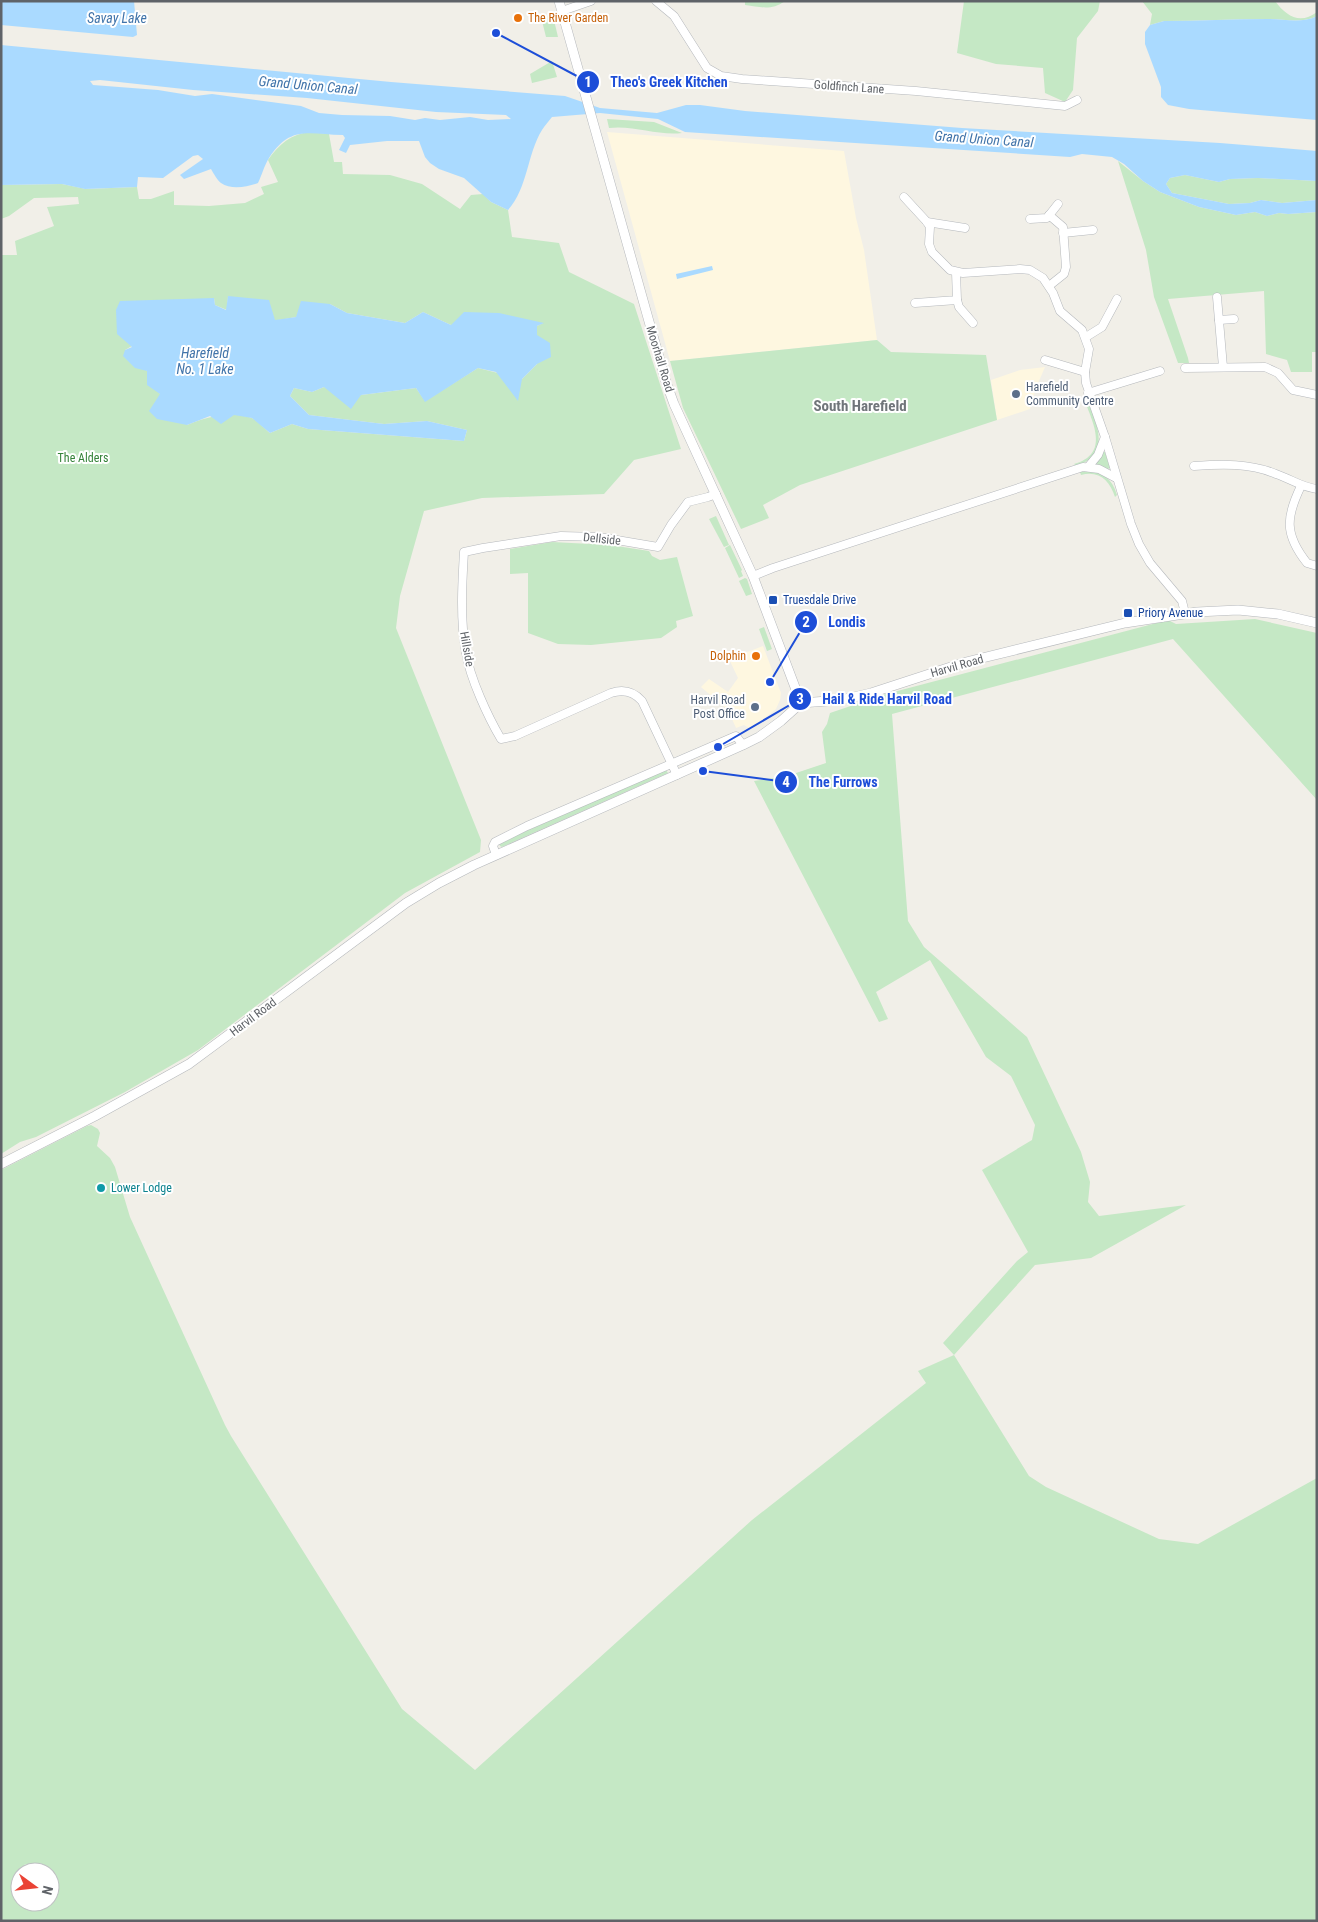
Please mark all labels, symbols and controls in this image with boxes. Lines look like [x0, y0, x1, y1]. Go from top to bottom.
water label: Savay Lake [87, 10, 147, 26]
place label: The River Garden [528, 11, 609, 25]
marker: The River Garden [512, 12, 524, 24]
callout: Theo's Greek Kitchen [575, 68, 737, 97]
water label: Grand Union Canal [258, 73, 359, 97]
text: 1 [584, 73, 592, 91]
text: Theo's Greek Kitchen [610, 74, 728, 90]
street label: Goldfinch Lane [813, 78, 885, 96]
water label: Grand Union Canal [934, 128, 1035, 151]
street label: Moorhall Road [643, 324, 677, 394]
water label: Harefield No. 1 Lake [176, 345, 234, 377]
place label: Harefield Community Centre [1026, 380, 1114, 408]
marker: Harefield Community Centre [1010, 388, 1022, 400]
district label: South Harefield [813, 397, 907, 415]
park label: The Alders [58, 451, 108, 465]
street label: Dellside [582, 530, 622, 548]
place label: Truesdale Drive [783, 593, 857, 607]
marker: Truesdale Drive [767, 594, 779, 606]
place label: Priory Avenue [1138, 606, 1204, 620]
marker: Priory Avenue [1122, 607, 1134, 619]
callout: Londis [794, 608, 876, 637]
text: 2 [802, 613, 810, 631]
text: Londis [828, 614, 866, 630]
street label: Hillside [457, 630, 477, 668]
place label: Dolphin [710, 649, 746, 663]
marker: Dolphin [750, 650, 762, 662]
street label: Harvil Road [929, 652, 985, 680]
callout: Hail & Ride Harvil Road [787, 685, 962, 714]
text: 3 [796, 690, 804, 708]
text: Hail & Ride Harvil Road [822, 691, 952, 707]
place label: Harvil Road Post Office [691, 693, 745, 721]
marker: Harvil Road Post Office [749, 701, 761, 713]
callout: The Furrows [773, 768, 887, 797]
text: 4 [782, 773, 790, 791]
text: The Furrows [808, 774, 878, 790]
street label: Harvil Road [227, 995, 279, 1039]
place label: Lower Lodge [111, 1181, 172, 1195]
marker: Lower Lodge [95, 1182, 107, 1194]
north arrow [10, 1862, 60, 1912]
text: N [39, 1884, 56, 1897]

